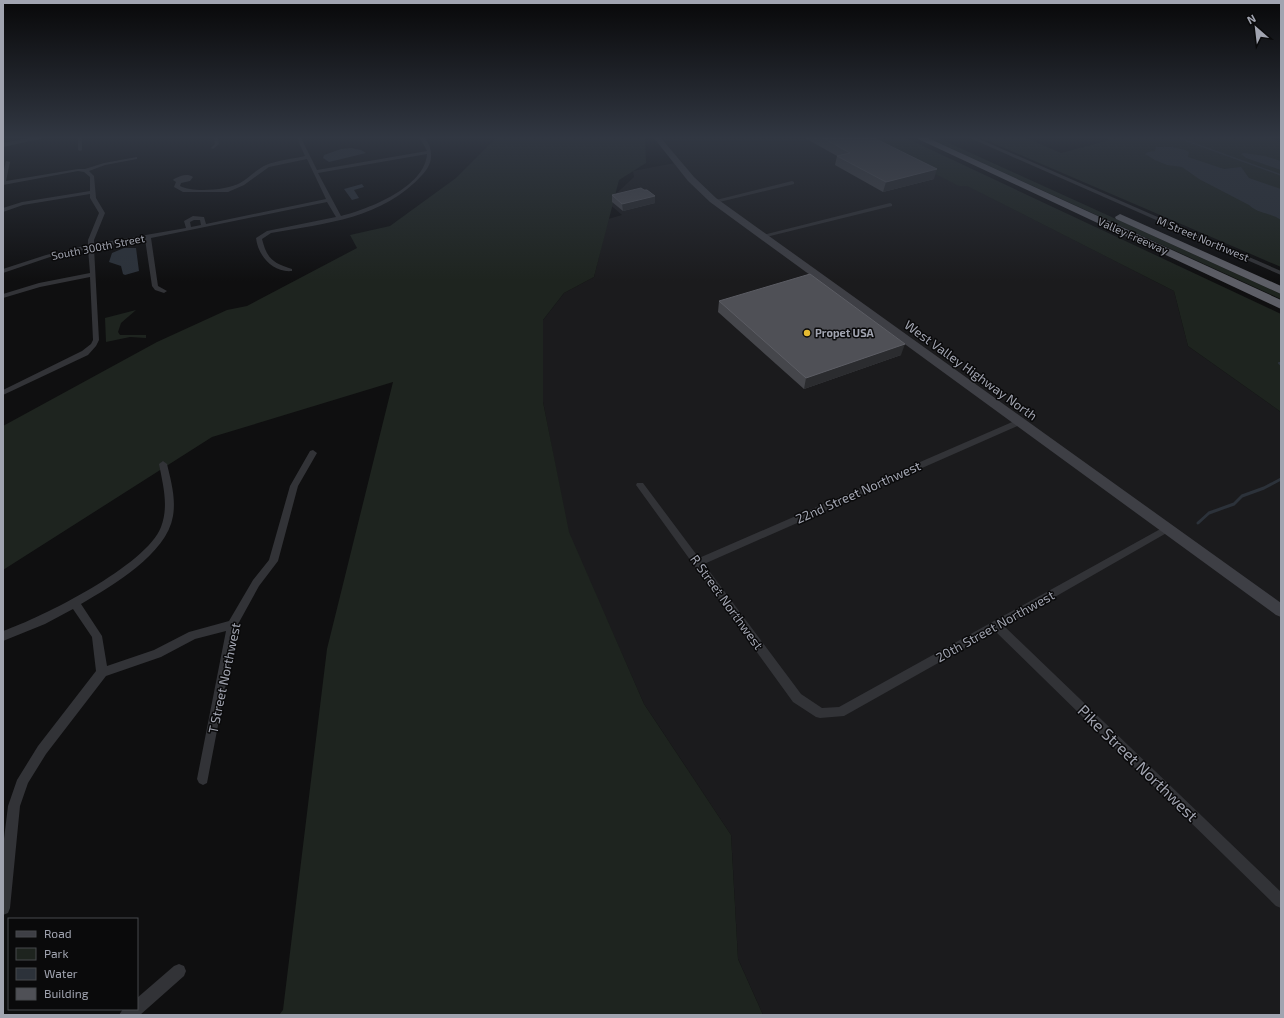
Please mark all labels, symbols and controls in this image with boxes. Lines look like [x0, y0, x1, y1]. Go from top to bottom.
north arrow [1236, 8, 1276, 48]
text: N [1245, 11, 1258, 26]
street label: M Street Northwest [1155, 213, 1251, 264]
street label: Valley Freeway [1096, 214, 1171, 257]
street label: South 300th Street [50, 231, 146, 262]
street label: West Valley Highway North [901, 316, 1041, 424]
place label: Propet USA [815, 326, 875, 339]
marker: Propet USA [802, 328, 812, 338]
street label: 22nd Street Northwest [793, 457, 923, 527]
street label: R Street Northwest [687, 551, 767, 653]
street label: 20th Street Northwest [933, 587, 1057, 665]
street label: T Street Northwest [204, 621, 244, 735]
street label: Pike Street Northwest [1074, 700, 1202, 825]
legend [8, 918, 138, 1010]
text: Road [44, 926, 72, 940]
text: Park [44, 946, 69, 960]
text: Water [44, 966, 78, 980]
text: Building [44, 986, 89, 1000]

